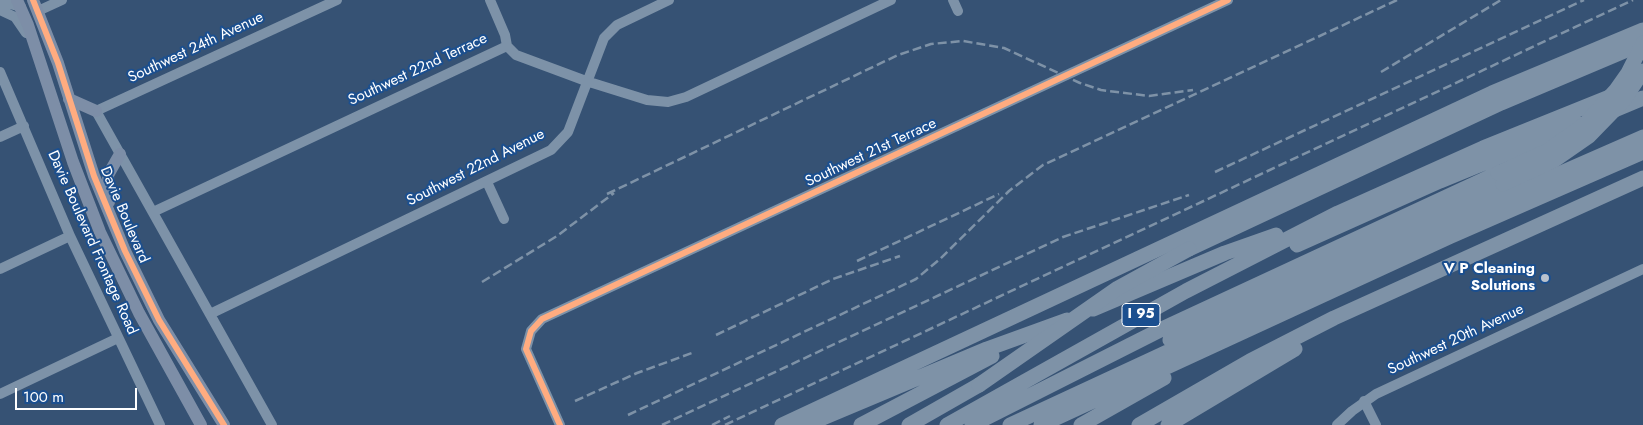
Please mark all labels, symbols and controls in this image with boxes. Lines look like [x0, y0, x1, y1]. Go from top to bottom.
street label: Southwest 24th Avenue [125, 9, 267, 87]
street label: Southwest 22nd Terrace [346, 30, 490, 110]
street label: Southwest 21st Terrace [803, 115, 939, 191]
street label: Southwest 22nd Avenue [404, 125, 548, 211]
street label: Davie Boulevard Frontage Road [43, 148, 141, 338]
street label: Davie Boulevard [96, 164, 152, 266]
place label: V P Cleaning Solutions [1444, 260, 1535, 295]
marker: V P Cleaning Solutions [1539, 272, 1551, 284]
street label: Southwest 20th Avenue [1385, 301, 1527, 379]
road number: I 95 [1122, 304, 1160, 326]
scale bar [18, 378, 140, 410]
text: 100 m [23, 386, 64, 408]

